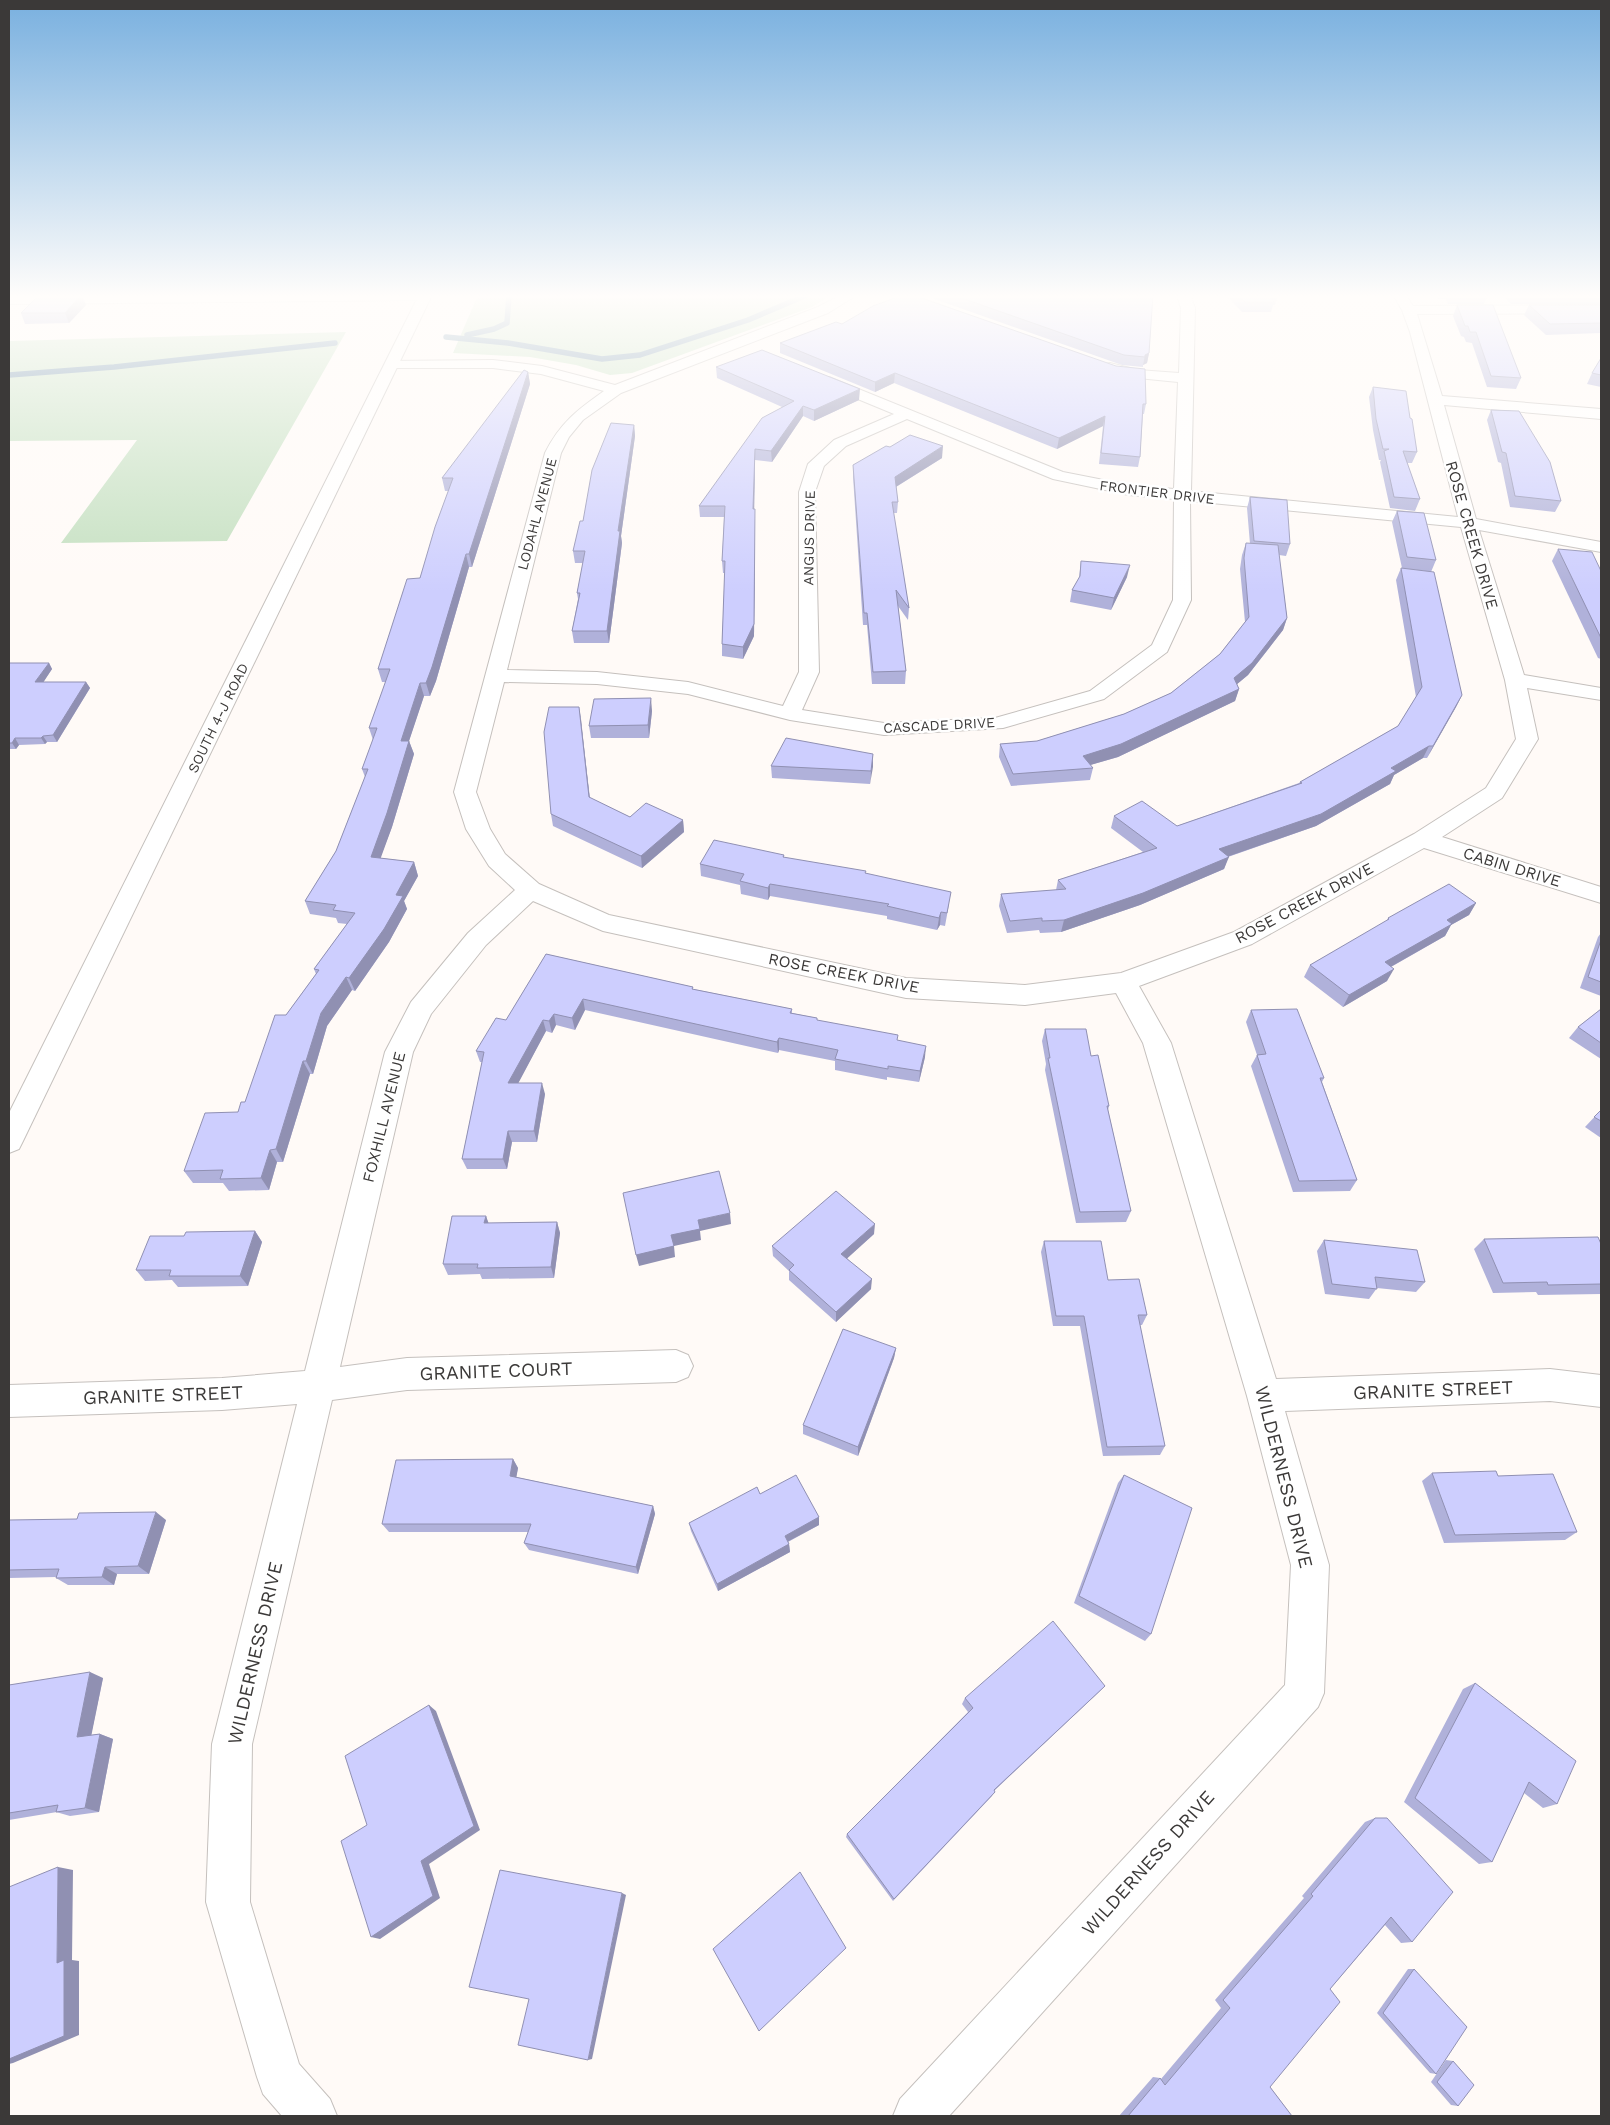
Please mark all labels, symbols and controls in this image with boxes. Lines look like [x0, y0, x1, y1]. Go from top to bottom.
street label: LODAHL AVENUE [514, 456, 560, 572]
street label: ROSE CREEK DRIVE [1442, 459, 1502, 611]
street label: FRONTIER DRIVE [1099, 477, 1215, 507]
street label: ANGUS DRIVE [800, 490, 818, 586]
street label: SOUTH 4-J ROAD [185, 661, 251, 775]
street label: CASCADE DRIVE [883, 714, 995, 736]
street label: CABIN DRIVE [1461, 843, 1563, 891]
street label: ROSE CREEK DRIVE [1232, 859, 1376, 947]
street label: ROSE CREEK DRIVE [767, 949, 921, 997]
street label: FOXHILL AVENUE [359, 1050, 409, 1184]
street label: GRANITE COURT [419, 1357, 573, 1385]
street label: GRANITE STREET [1353, 1376, 1513, 1404]
street label: GRANITE STREET [83, 1381, 243, 1409]
street label: WILDERNESS DRIVE [1250, 1383, 1318, 1571]
street label: WILDERNESS DRIVE [223, 1559, 287, 1747]
street label: WILDERNESS DRIVE [1077, 1786, 1219, 1940]

